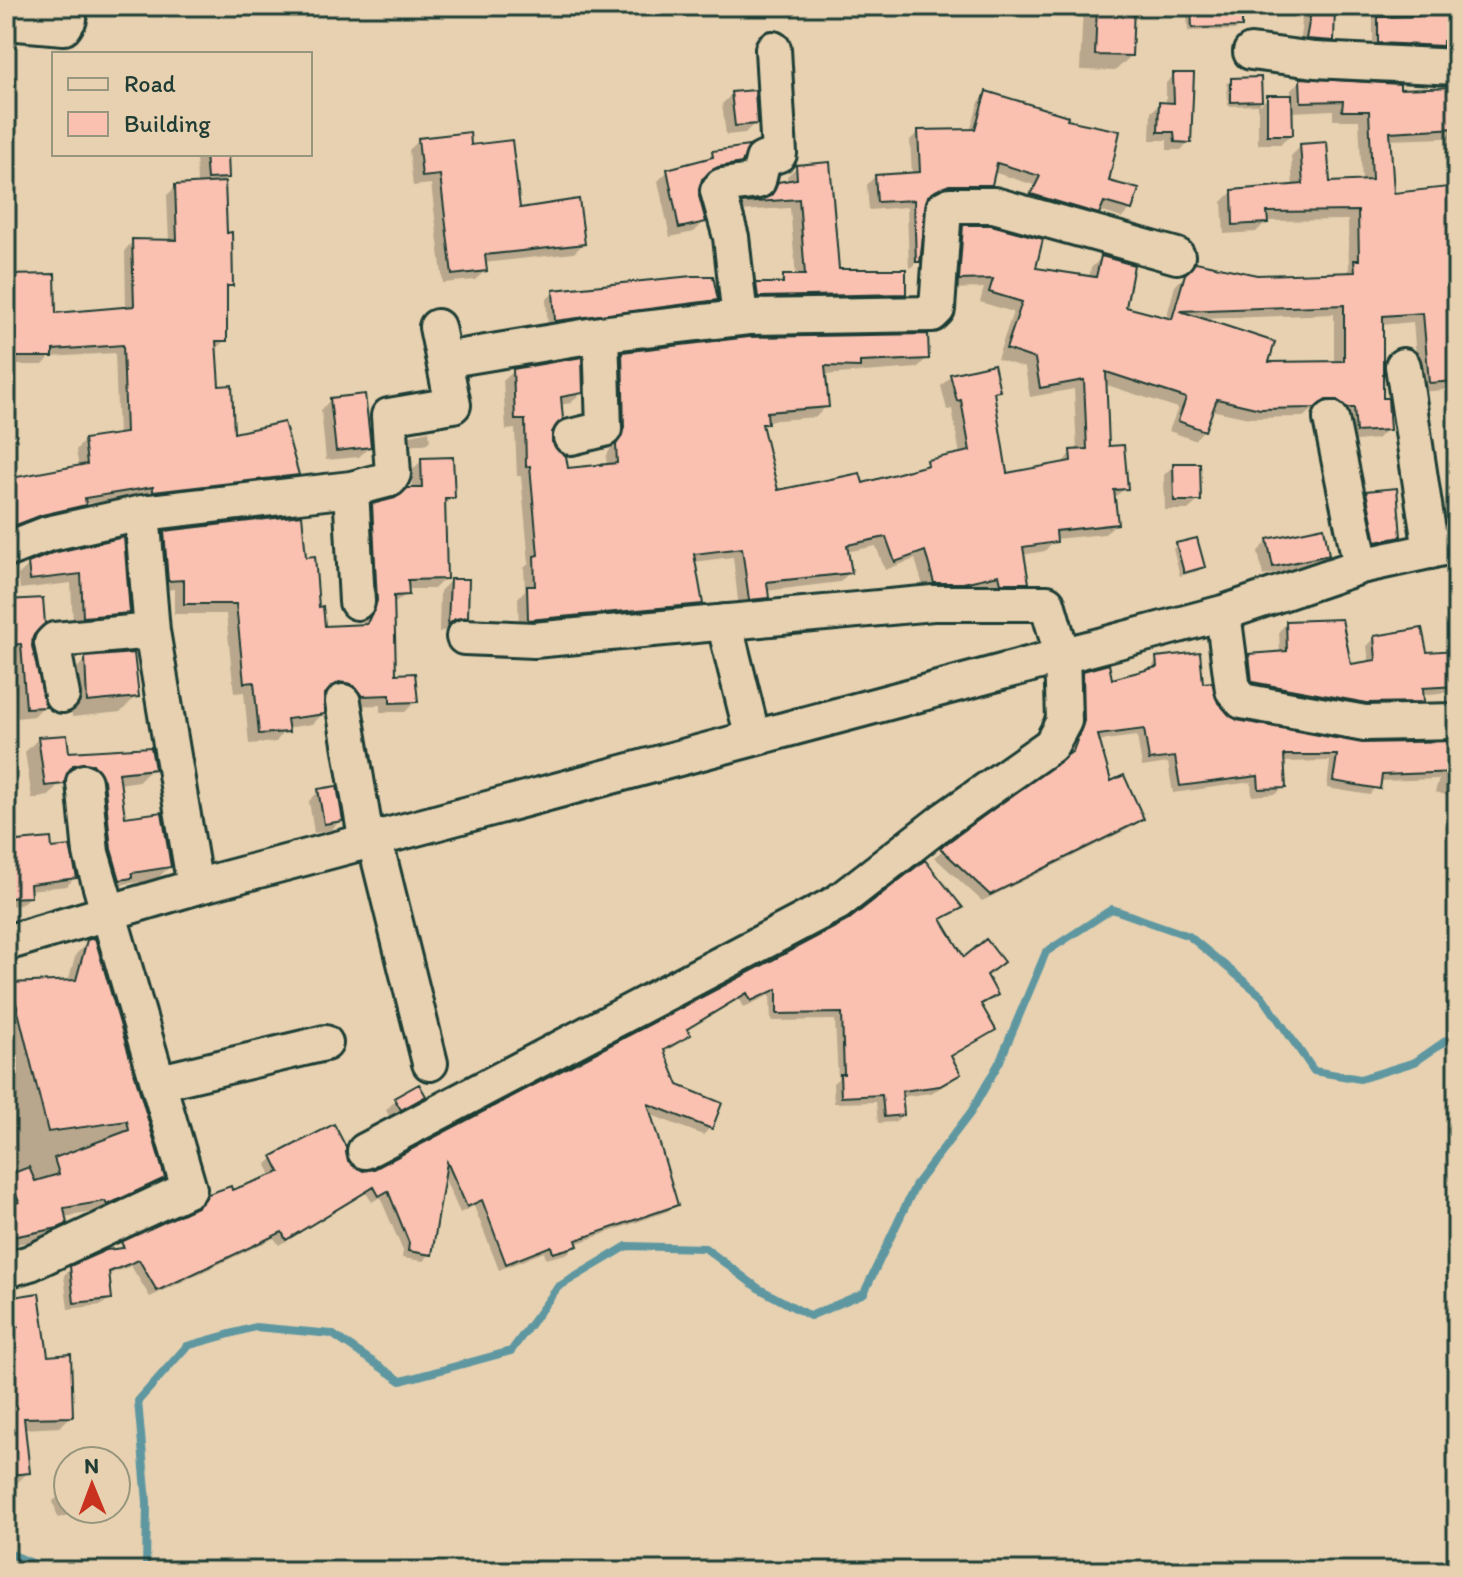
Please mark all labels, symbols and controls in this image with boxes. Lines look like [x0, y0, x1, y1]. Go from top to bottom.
legend [52, 52, 312, 156]
text: Road [124, 69, 176, 98]
text: Building [124, 109, 211, 138]
north arrow [52, 1445, 132, 1525]
text: N [84, 1452, 99, 1479]

